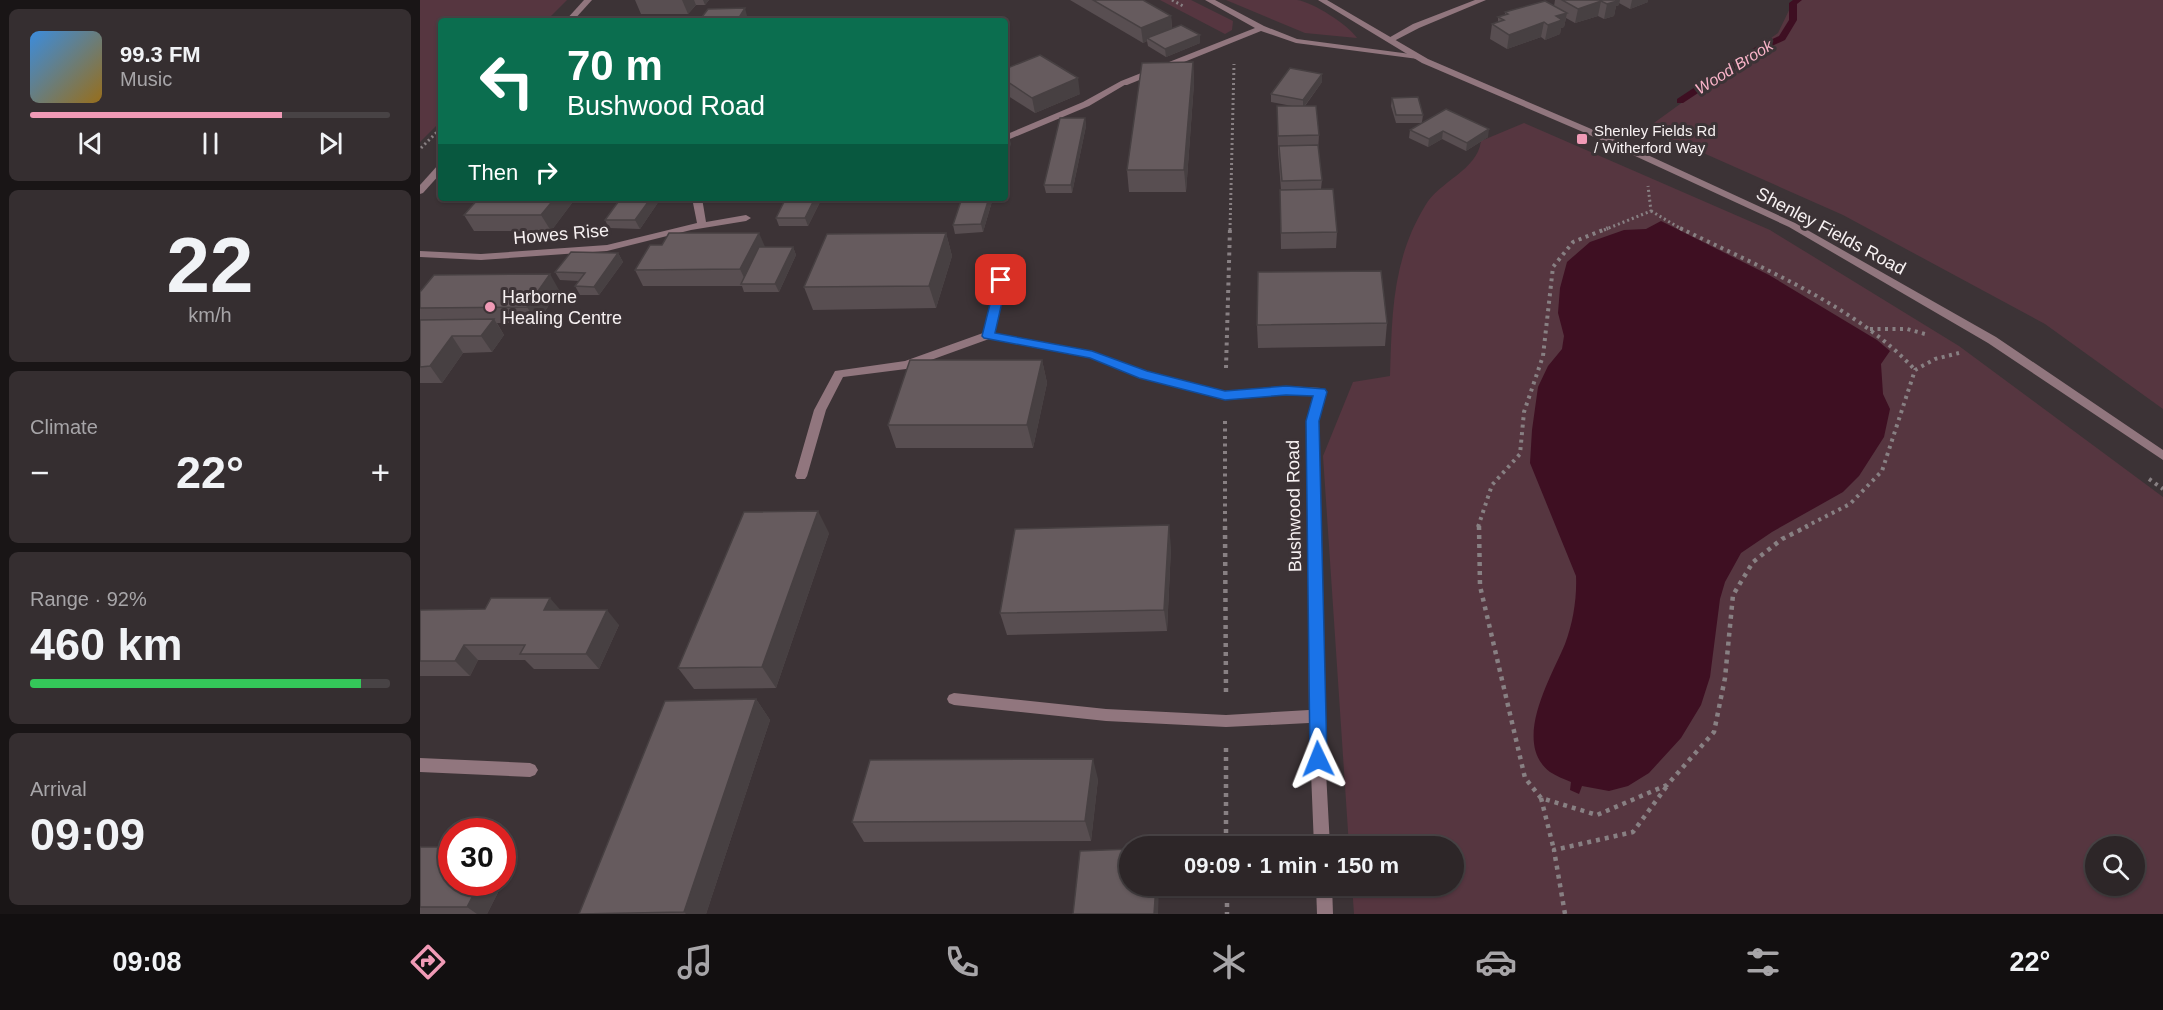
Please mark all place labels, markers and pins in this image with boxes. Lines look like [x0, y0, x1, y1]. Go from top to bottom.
place label: Shenley Fields Rd / Witherford Way [1594, 122, 1716, 156]
marker: Shenley Fields Rd / Witherford Way [1575, 132, 1589, 146]
pin [975, 254, 1026, 305]
place label: Harborne Healing Centre [502, 287, 622, 328]
marker: Harborne Healing Centre [483, 300, 497, 314]

